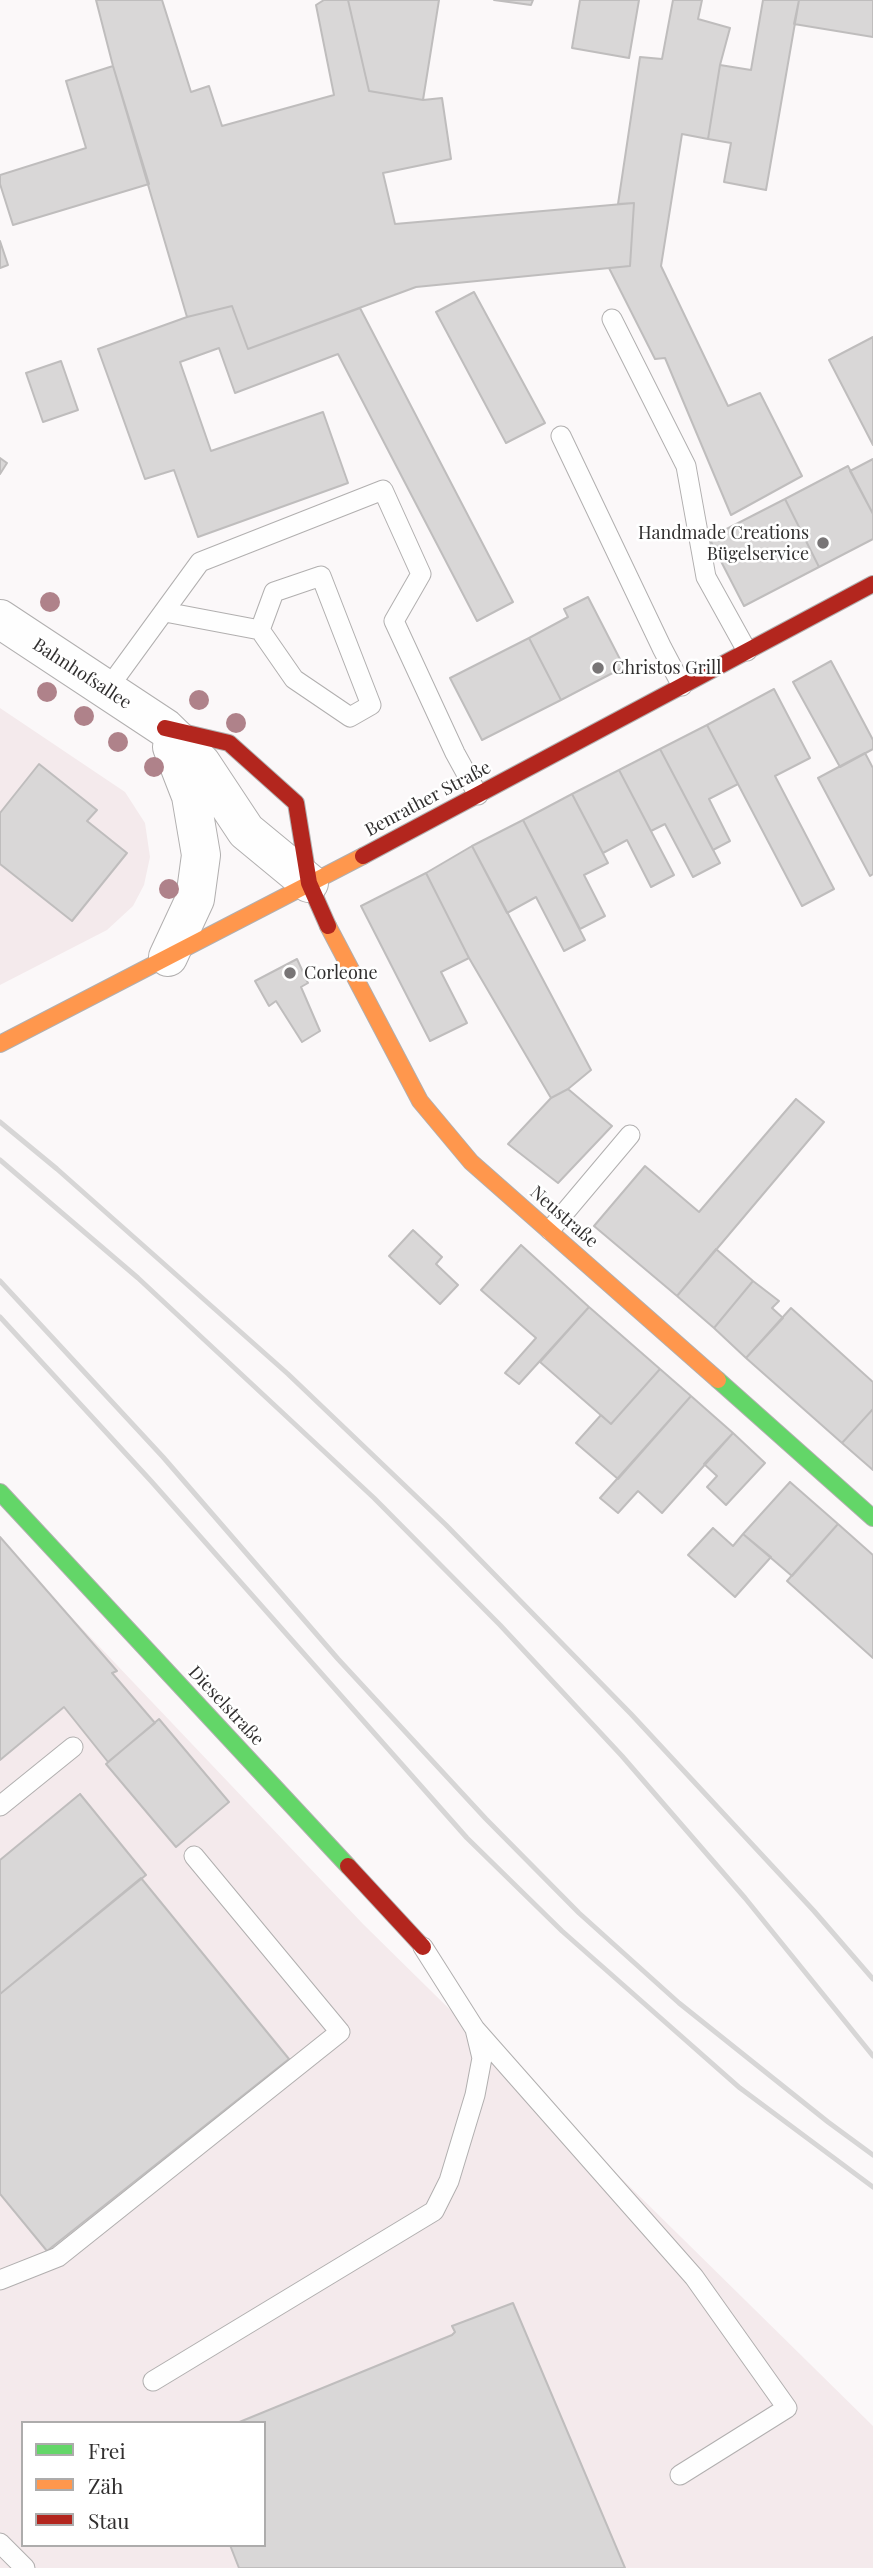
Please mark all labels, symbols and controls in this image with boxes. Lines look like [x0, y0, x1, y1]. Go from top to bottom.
place label: Handmade Creations Bügelservice [638, 522, 809, 564]
marker: Handmade Creations Bügelservice [815, 535, 831, 551]
street label: Bahnhofsallee [29, 634, 135, 714]
place label: Christos Grill [612, 657, 721, 679]
marker: Christos Grill [590, 660, 606, 676]
street label: Benrather Straße [361, 757, 495, 841]
place label: Corleone [304, 962, 378, 984]
marker: Corleone [282, 965, 298, 981]
street label: Neustraße [526, 1182, 602, 1252]
street label: Dieselstraße [184, 1662, 268, 1750]
legend [21, 2421, 266, 2547]
text: Frei [88, 2436, 126, 2464]
text: Zäh [88, 2471, 123, 2499]
text: Stau [88, 2506, 129, 2534]

